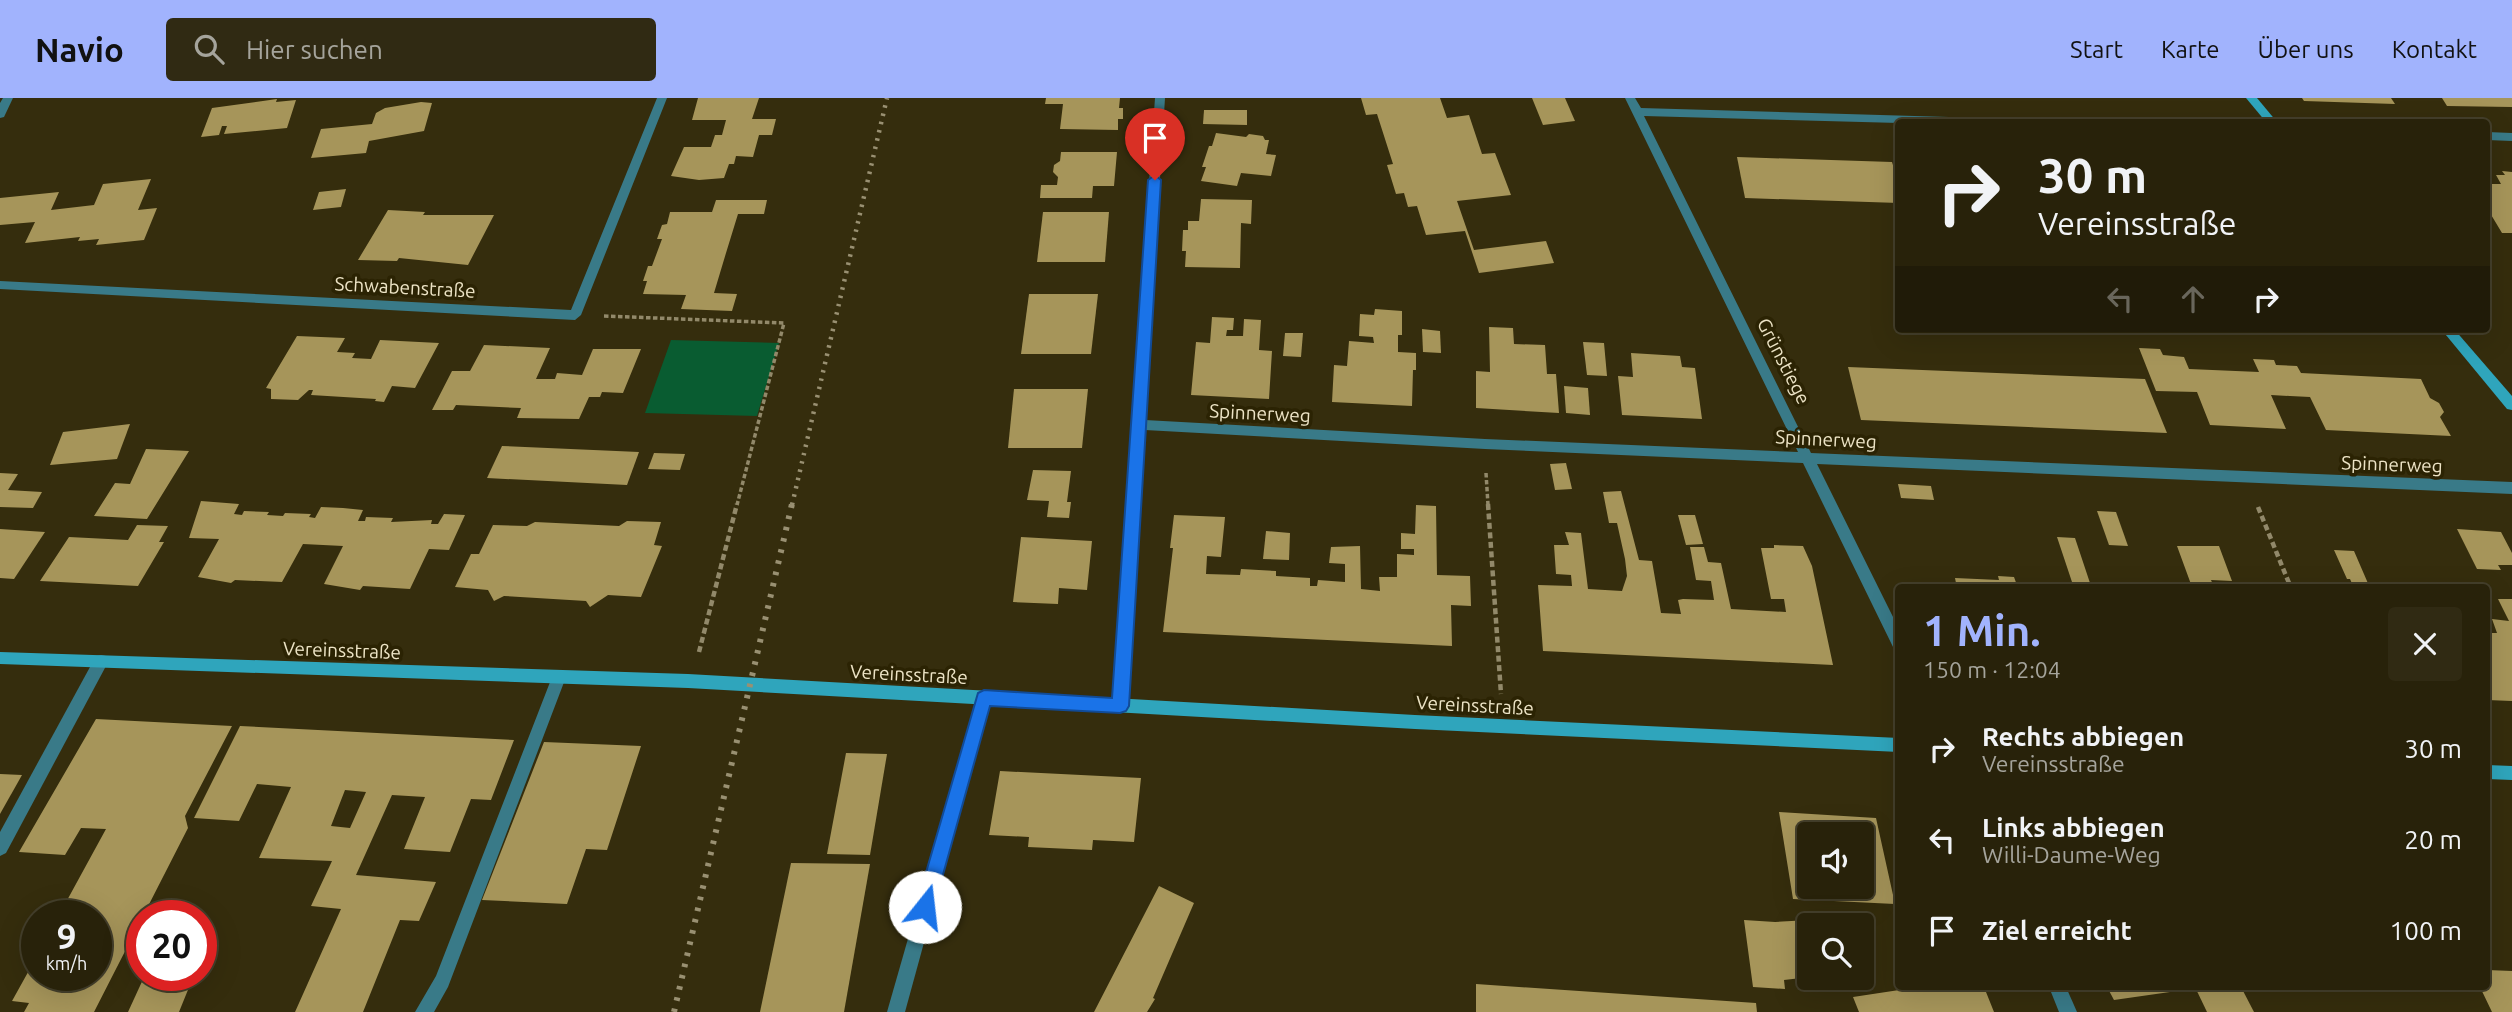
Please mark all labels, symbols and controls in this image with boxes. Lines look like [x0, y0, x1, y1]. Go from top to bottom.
search box [166, 18, 656, 81]
icon: search [190, 30, 228, 68]
text: Navio [35, 31, 124, 68]
text: Hier suchen [246, 35, 383, 64]
text: Start [2070, 36, 2123, 63]
text: Karte [2161, 36, 2220, 63]
text: Über uns [2258, 36, 2354, 63]
text: Kontakt [2392, 36, 2477, 63]
pin [1125, 108, 1185, 180]
icon: arrive [1136, 119, 1174, 157]
icon: right [1923, 147, 2014, 238]
text: 30 m [2038, 147, 2147, 202]
text: Vereinsstraße [2038, 205, 2237, 241]
street label: Schwabenstraße [334, 272, 476, 302]
icon: left [2101, 280, 2139, 318]
icon: ahead [2174, 280, 2212, 318]
icon: right [2247, 280, 2285, 318]
street label: Grünstiege [1753, 314, 1815, 408]
street label: Spinnerweg [1209, 399, 1311, 427]
street label: Spinnerweg [1775, 425, 1877, 453]
street label: Spinnerweg [2341, 451, 2443, 477]
text: 1 Min. [1923, 607, 2041, 654]
button: close [2388, 607, 2462, 681]
street label: Vereinsstraße [283, 637, 401, 663]
text: 150 m · 12:04 [1923, 657, 2061, 682]
street label: Vereinsstraße [850, 660, 968, 688]
street label: Vereinsstraße [1416, 691, 1534, 719]
text: Rechts abbiegen [1982, 722, 2184, 751]
icon: right [1923, 730, 1961, 768]
text: 30 m [2404, 734, 2462, 763]
text: Vereinsstraße [1982, 751, 2125, 776]
text: Links abbiegen [1982, 813, 2165, 842]
icon: left [1923, 821, 1961, 859]
map controls [1797, 822, 1874, 990]
button: sound [1797, 822, 1874, 899]
text: 20 m [2404, 825, 2462, 854]
text: Willi-Daume-Weg [1982, 842, 2161, 867]
position arrow [888, 870, 962, 944]
speed limit sign: 20 [126, 900, 217, 991]
icon: arrive [1923, 912, 1961, 950]
button: search [1797, 913, 1874, 990]
text: 9 [57, 916, 76, 956]
text: Ziel erreicht [1982, 916, 2132, 945]
text: 100 m [2390, 916, 2462, 945]
text: km/h [46, 953, 87, 973]

